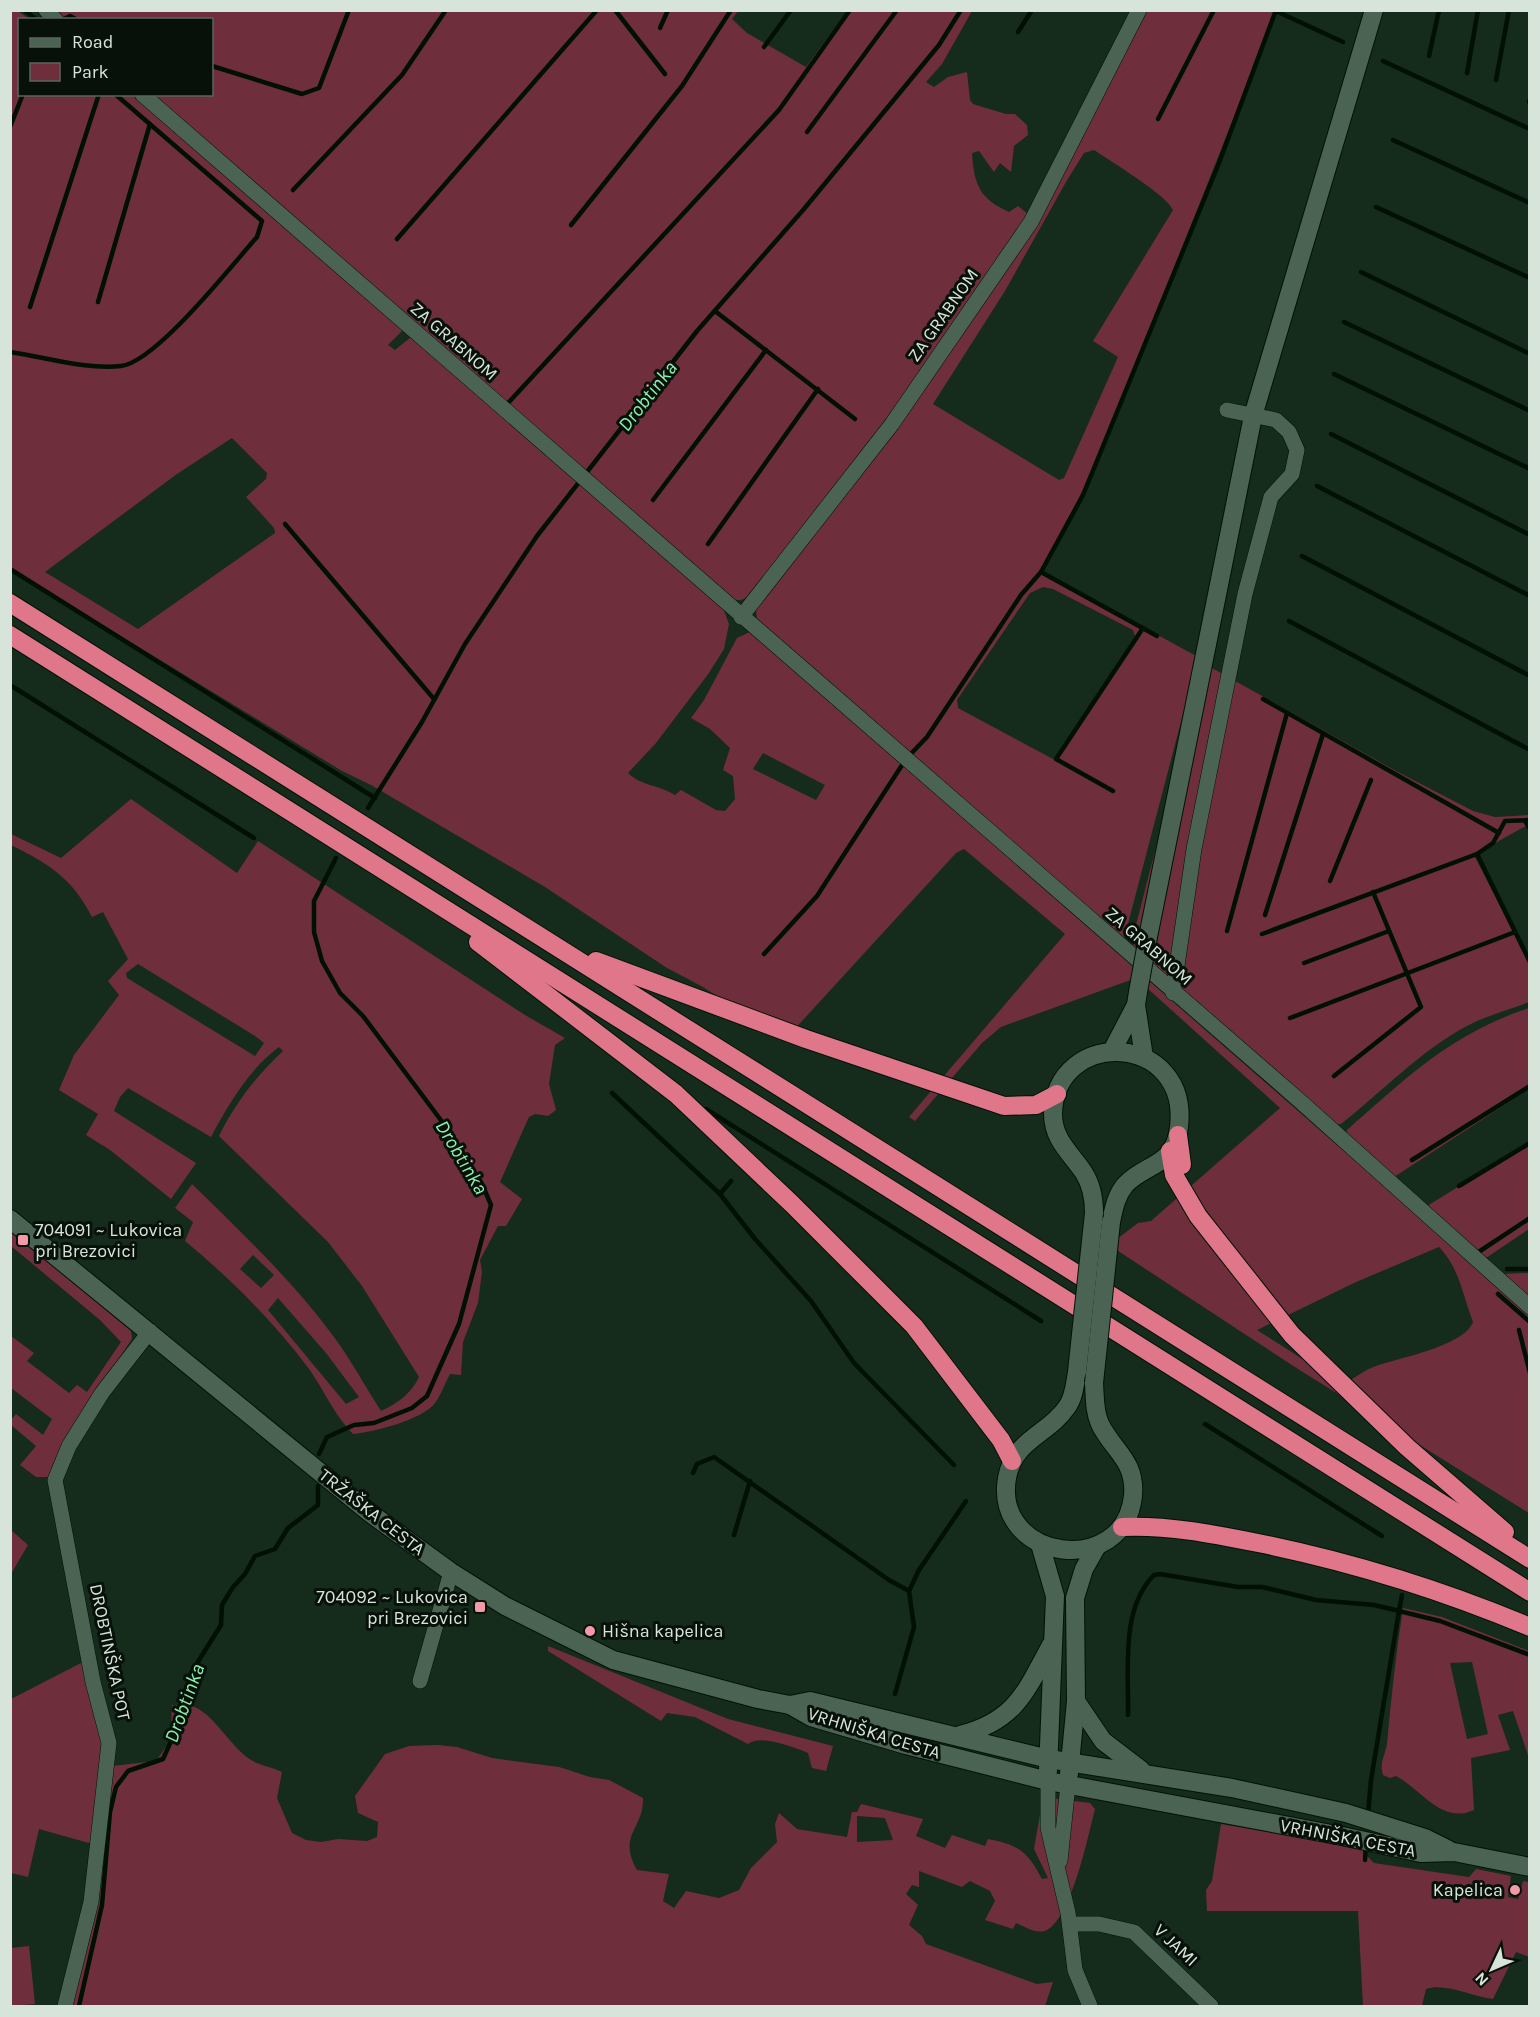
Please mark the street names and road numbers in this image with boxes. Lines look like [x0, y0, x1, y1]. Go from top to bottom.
street label: ZA GRABNOM [903, 264, 983, 366]
street label: ZA GRABNOM [406, 297, 502, 385]
street label: ZA GRABNOM [1101, 902, 1197, 990]
street label: TRŽAŠKA CESTA [315, 1464, 429, 1560]
street label: DROBTINŠKA POT [85, 1582, 135, 1722]
street label: VRHNIŠKA CESTA [805, 1702, 943, 1764]
street label: VRHNIŠKA CESTA [1278, 1814, 1418, 1862]
street label: V JAMI [1149, 1919, 1203, 1971]

